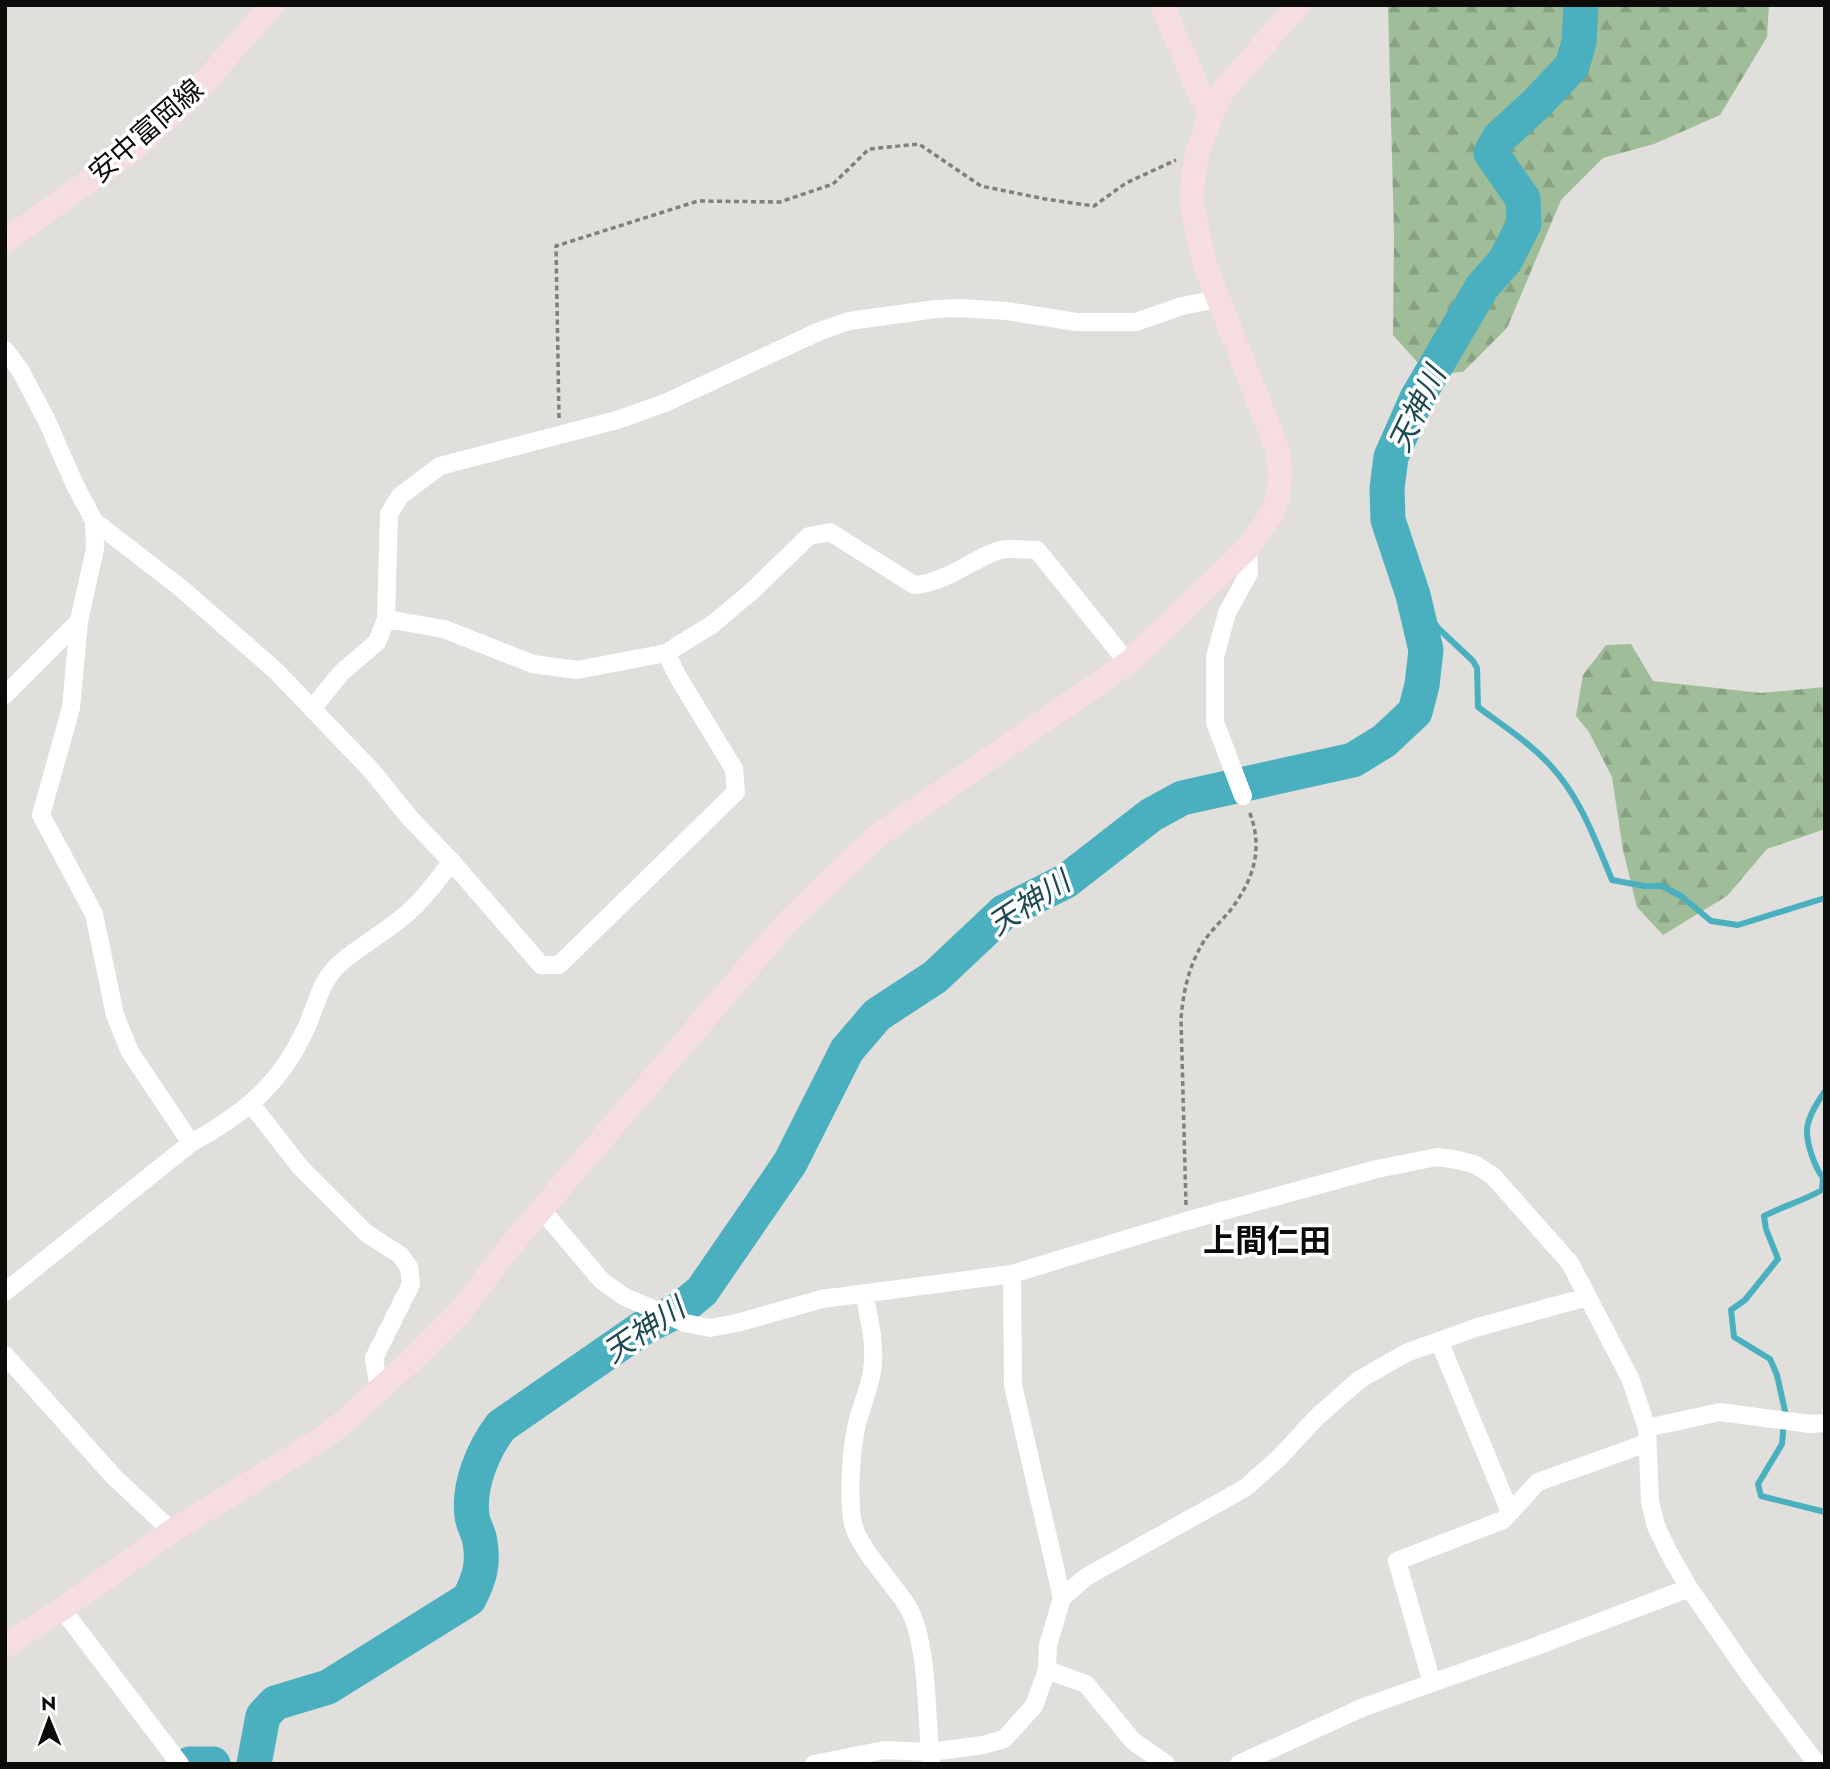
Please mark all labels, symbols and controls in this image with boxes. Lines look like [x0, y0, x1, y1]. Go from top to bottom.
street label: 安中富岡線 [80, 70, 212, 192]
water label: 天神川 [1378, 356, 1457, 459]
water label: 天神川 [980, 859, 1081, 946]
district label: 上間仁田 [1203, 1218, 1331, 1264]
water label: 天神川 [595, 1285, 696, 1373]
north arrow [14, 1685, 84, 1755]
text: N [41, 1690, 56, 1717]

